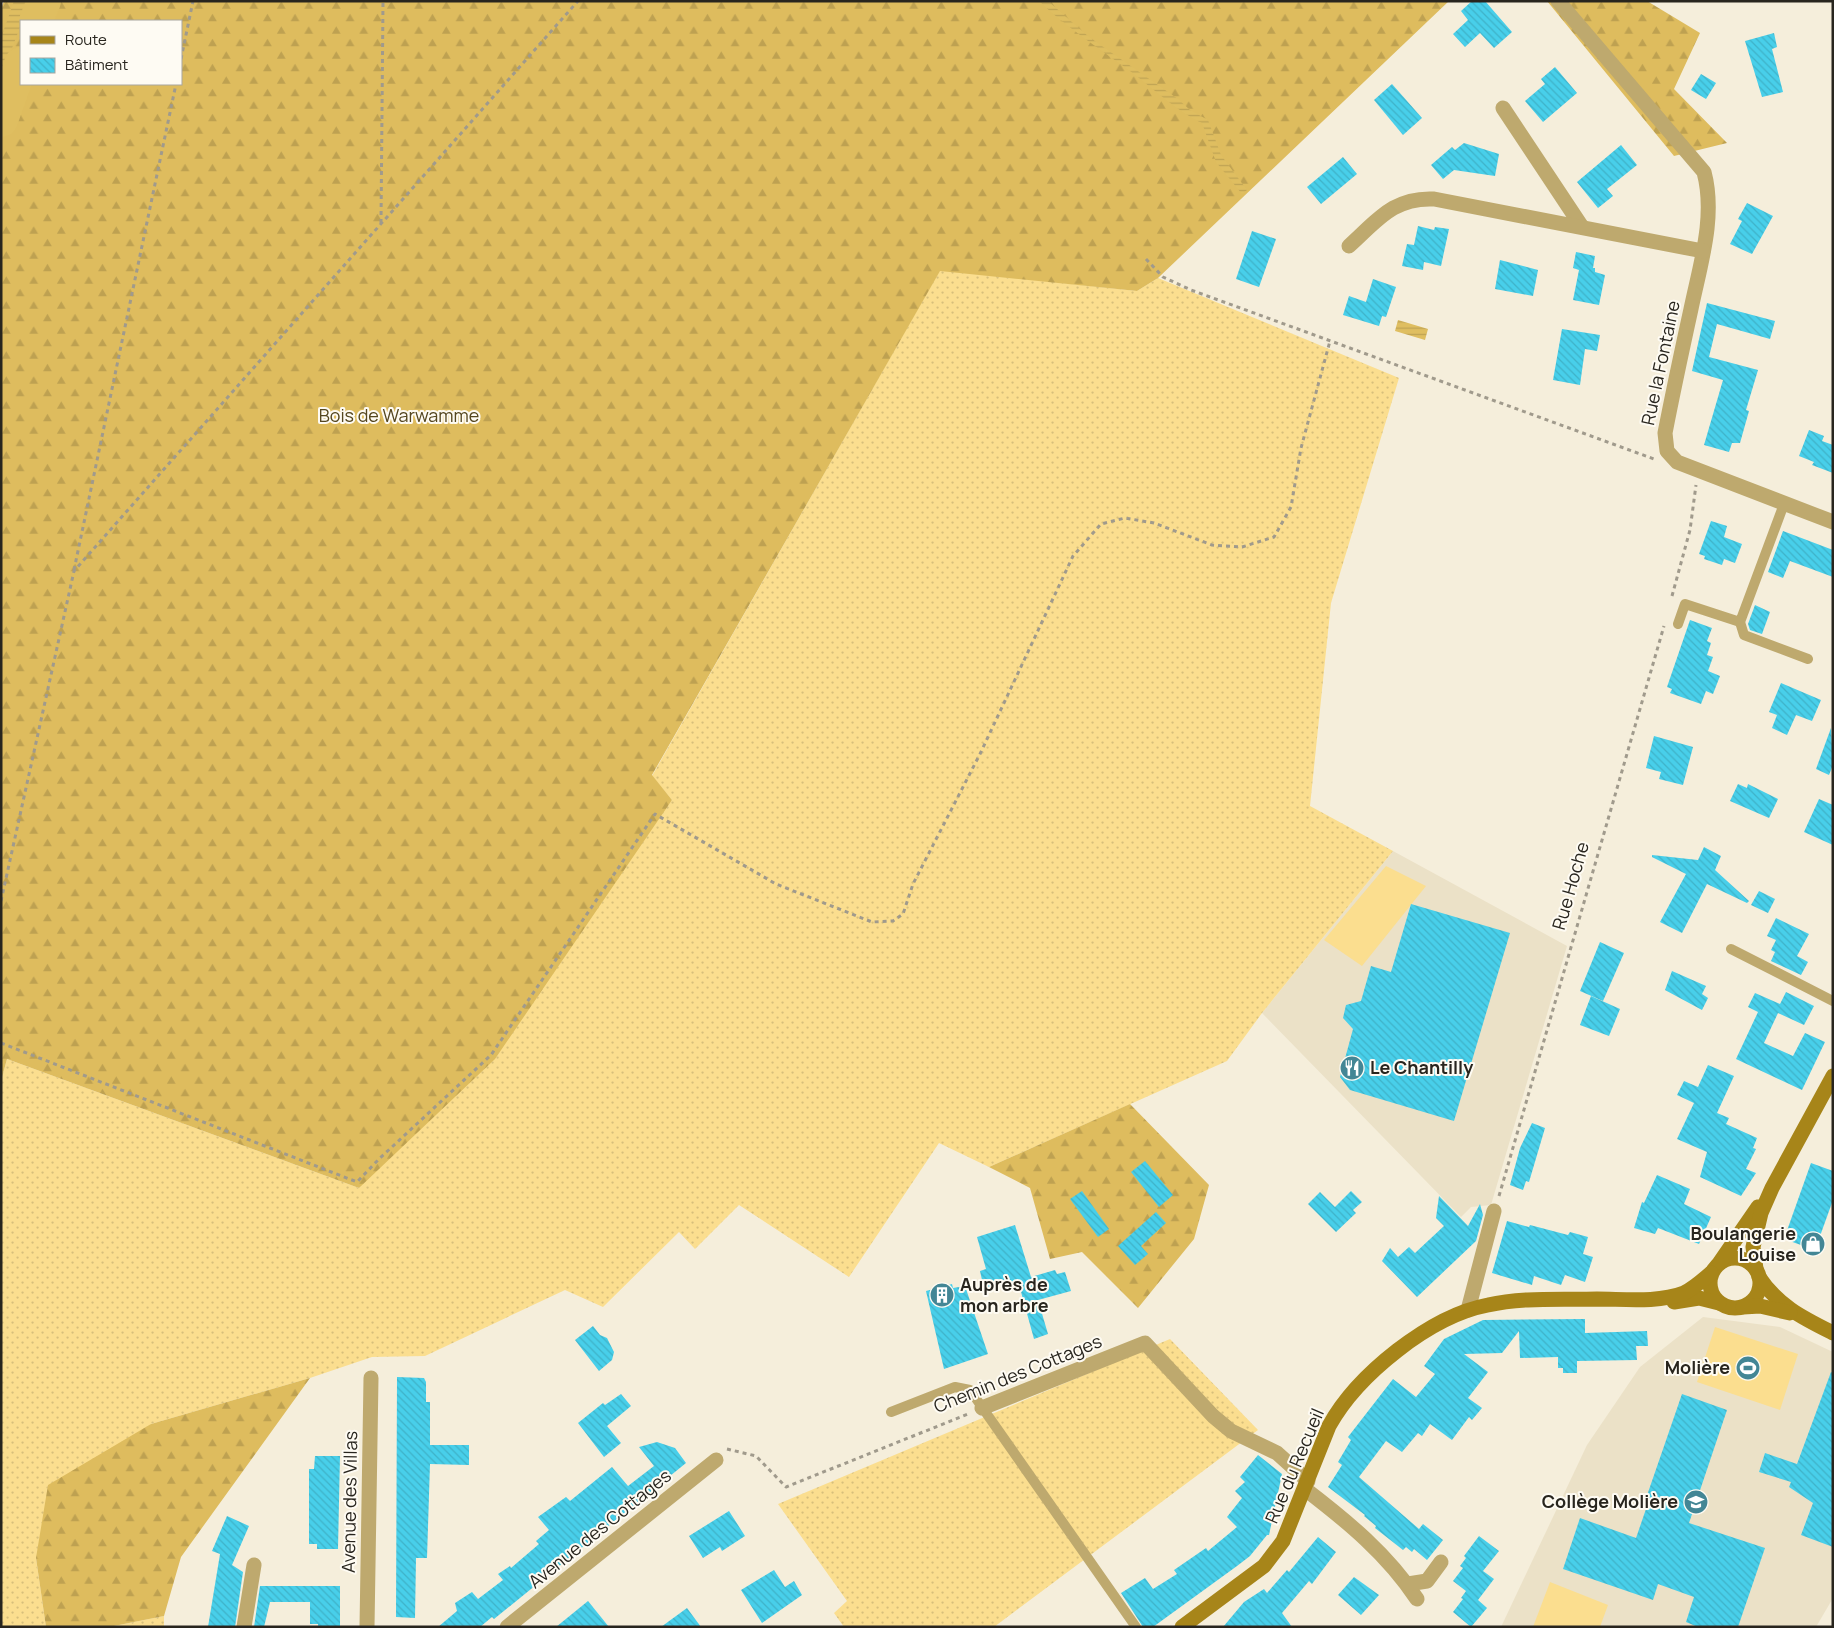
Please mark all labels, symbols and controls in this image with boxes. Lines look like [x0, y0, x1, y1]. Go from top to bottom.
legend [20, 20, 182, 85]
text: Route [65, 29, 107, 50]
text: Bâtiment [65, 54, 128, 75]
street label: Rue la Fontaine [1635, 298, 1685, 427]
park label: Bois de Warwamme [319, 403, 479, 427]
street label: Rue Hoche [1546, 839, 1594, 932]
restaurant icon: Le Chantilly [1339, 1055, 1365, 1081]
place label: Le Chantilly [1370, 1055, 1473, 1079]
place label: Boulangerie Louise [1691, 1221, 1796, 1266]
shop icon: Boulangerie Louise [1800, 1231, 1826, 1257]
place label: Auprès de mon arbre [960, 1272, 1049, 1317]
building icon: Auprès de mon arbre [929, 1282, 955, 1308]
street label: Chemin des Cottages [930, 1328, 1105, 1418]
place label: Molière [1665, 1355, 1730, 1379]
sports icon: Molière [1735, 1355, 1761, 1381]
street label: Rue du Recueil [1259, 1405, 1329, 1527]
street label: Avenue des Villas [336, 1431, 362, 1573]
street label: Avenue des Cottages [523, 1463, 676, 1593]
place label: Collège Molière [1542, 1489, 1678, 1513]
school or university icon: Collège Molière [1683, 1489, 1709, 1515]

